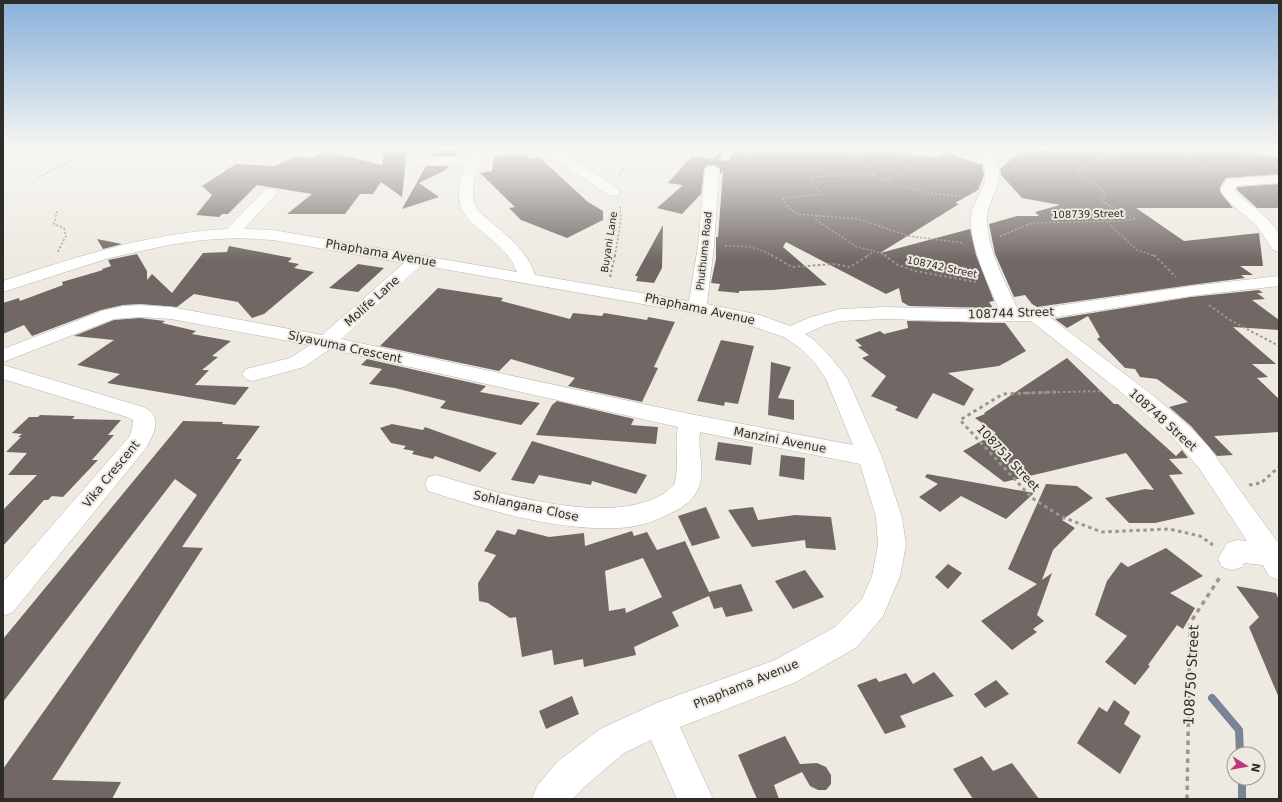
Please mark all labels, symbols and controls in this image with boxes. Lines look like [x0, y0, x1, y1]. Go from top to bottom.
street label: 108739 Street [1052, 208, 1124, 220]
street label: Buyani Lane [599, 211, 619, 273]
street label: Phuthuma Road [694, 211, 714, 291]
street label: Phaphama Avenue [325, 236, 437, 270]
street label: 108742 Street [906, 254, 978, 280]
street label: Molife Lane [342, 273, 402, 329]
street label: Phaphama Avenue [644, 290, 756, 328]
street label: 108744 Street [968, 304, 1055, 321]
street label: Siyavuma Crescent [287, 328, 403, 366]
street label: 108748 Street [1126, 386, 1200, 454]
street label: 108751 Street [974, 422, 1043, 494]
street label: Manzini Avenue [732, 424, 828, 456]
street label: Vika Crescent [80, 437, 142, 510]
street label: Sohlangana Close [472, 488, 580, 524]
street label: 108750 Street [1180, 624, 1202, 726]
street label: Phaphama Avenue [691, 656, 801, 712]
north arrow [1226, 746, 1266, 786]
text: N [1248, 762, 1263, 774]

